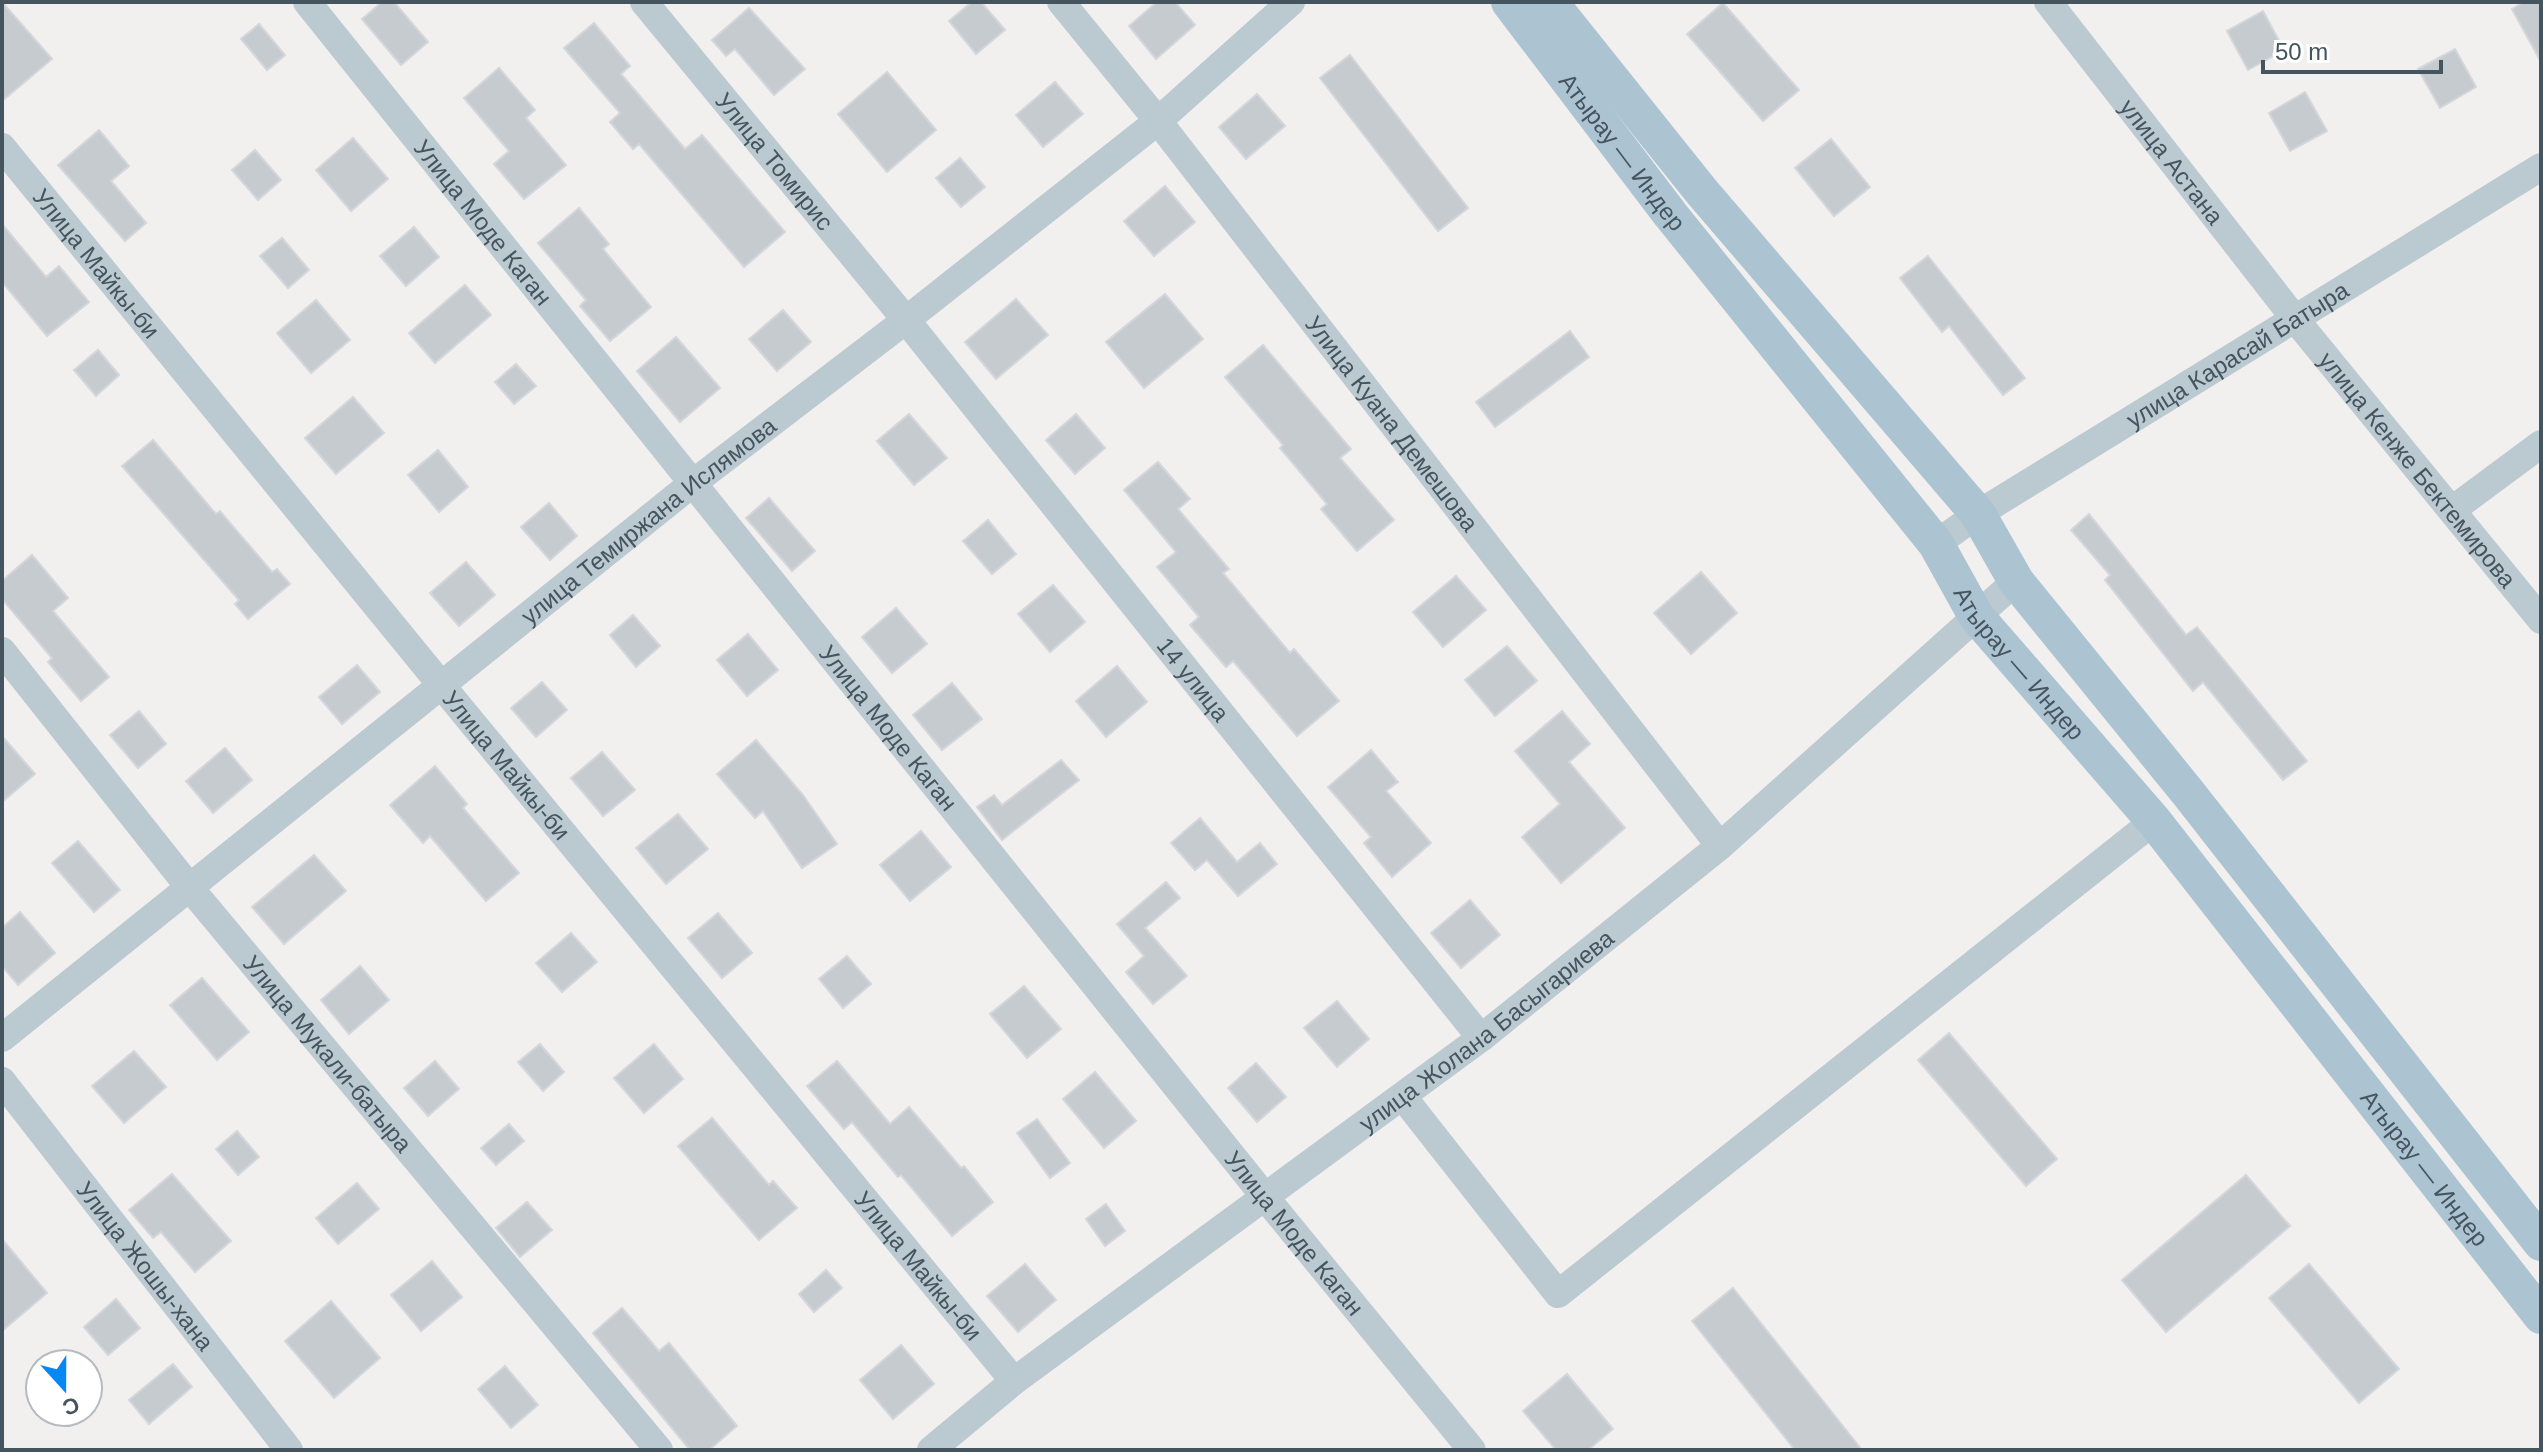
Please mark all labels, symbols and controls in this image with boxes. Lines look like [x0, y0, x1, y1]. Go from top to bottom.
scale bar [2263, 24, 2441, 74]
text: 50 m [2275, 38, 2328, 65]
street label: Атырау — Индер [1554, 68, 1691, 236]
street label: Улица Томирис [711, 87, 839, 235]
street label: улица Астана [2115, 93, 2230, 230]
street label: Улица Моде Каган [409, 134, 558, 310]
street label: Улица Майкы-би [28, 183, 166, 343]
street label: улица Карасай Батыра [2121, 275, 2354, 433]
street label: Улица Куана Демешова [1300, 310, 1485, 537]
street label: улица Кенже Бектемирова [2314, 346, 2522, 593]
street label: улица Темиржана Ислямова [515, 411, 781, 629]
street label: Атырау — Индер [1949, 582, 2090, 745]
street label: 14 улица [1152, 632, 1236, 727]
street label: Улица Моде Каган [814, 640, 963, 816]
street label: Улица Майкы-би [438, 685, 576, 845]
street label: улица Жолана Басыгариева [1353, 923, 1619, 1137]
street label: Улица Мукали-батыра [238, 950, 418, 1158]
street label: Атырау — Индер [2356, 1084, 2494, 1251]
street label: Улица Моде Каган [1220, 1145, 1369, 1320]
street label: Улица Жошы-хана [72, 1176, 220, 1356]
street label: Улица Майкы-би [850, 1185, 988, 1345]
north arrow [24, 1348, 104, 1428]
text: С [59, 1392, 83, 1421]

